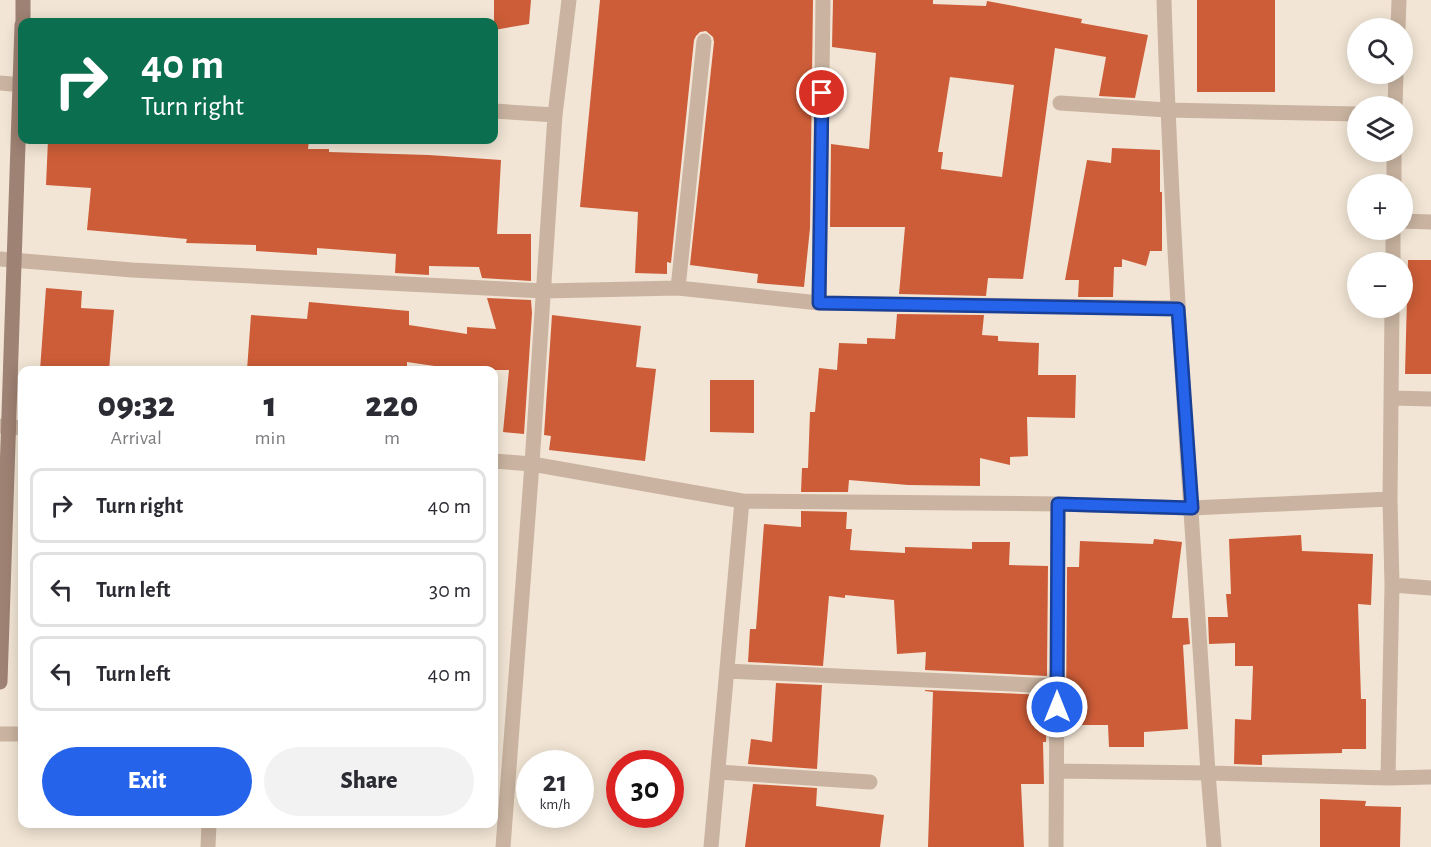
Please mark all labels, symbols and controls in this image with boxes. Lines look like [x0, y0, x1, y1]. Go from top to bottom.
map controls [1347, 18, 1413, 318]
button: search [1347, 18, 1413, 84]
icon: right [42, 42, 120, 120]
text: 40 m [141, 44, 224, 86]
pin [796, 67, 847, 118]
icon: arrive [805, 76, 838, 109]
text: Turn right [141, 93, 244, 120]
button: layers [1347, 96, 1413, 162]
button: + [1347, 174, 1413, 240]
button: − [1347, 252, 1413, 318]
text: 09:32 [98, 387, 175, 423]
text: 1 [264, 387, 277, 423]
text: 220 [365, 387, 418, 423]
text: Arrival [111, 428, 162, 448]
text: min [255, 428, 286, 448]
text: m [384, 428, 400, 448]
icon: right [45, 489, 78, 522]
text: Turn right [96, 495, 183, 517]
text: 40 m [428, 495, 471, 517]
icon: left [45, 573, 78, 606]
text: Turn left [96, 579, 170, 601]
text: 30 m [429, 579, 471, 601]
icon: left [45, 657, 78, 690]
text: Turn left [96, 663, 170, 685]
text: 40 m [428, 663, 471, 685]
position arrow [1025, 675, 1089, 739]
button: Exit [42, 747, 252, 816]
button: Share [264, 747, 474, 816]
speed limit sign: 30 [606, 750, 684, 828]
text: 21 [543, 767, 567, 797]
text: km/h [540, 797, 570, 812]

